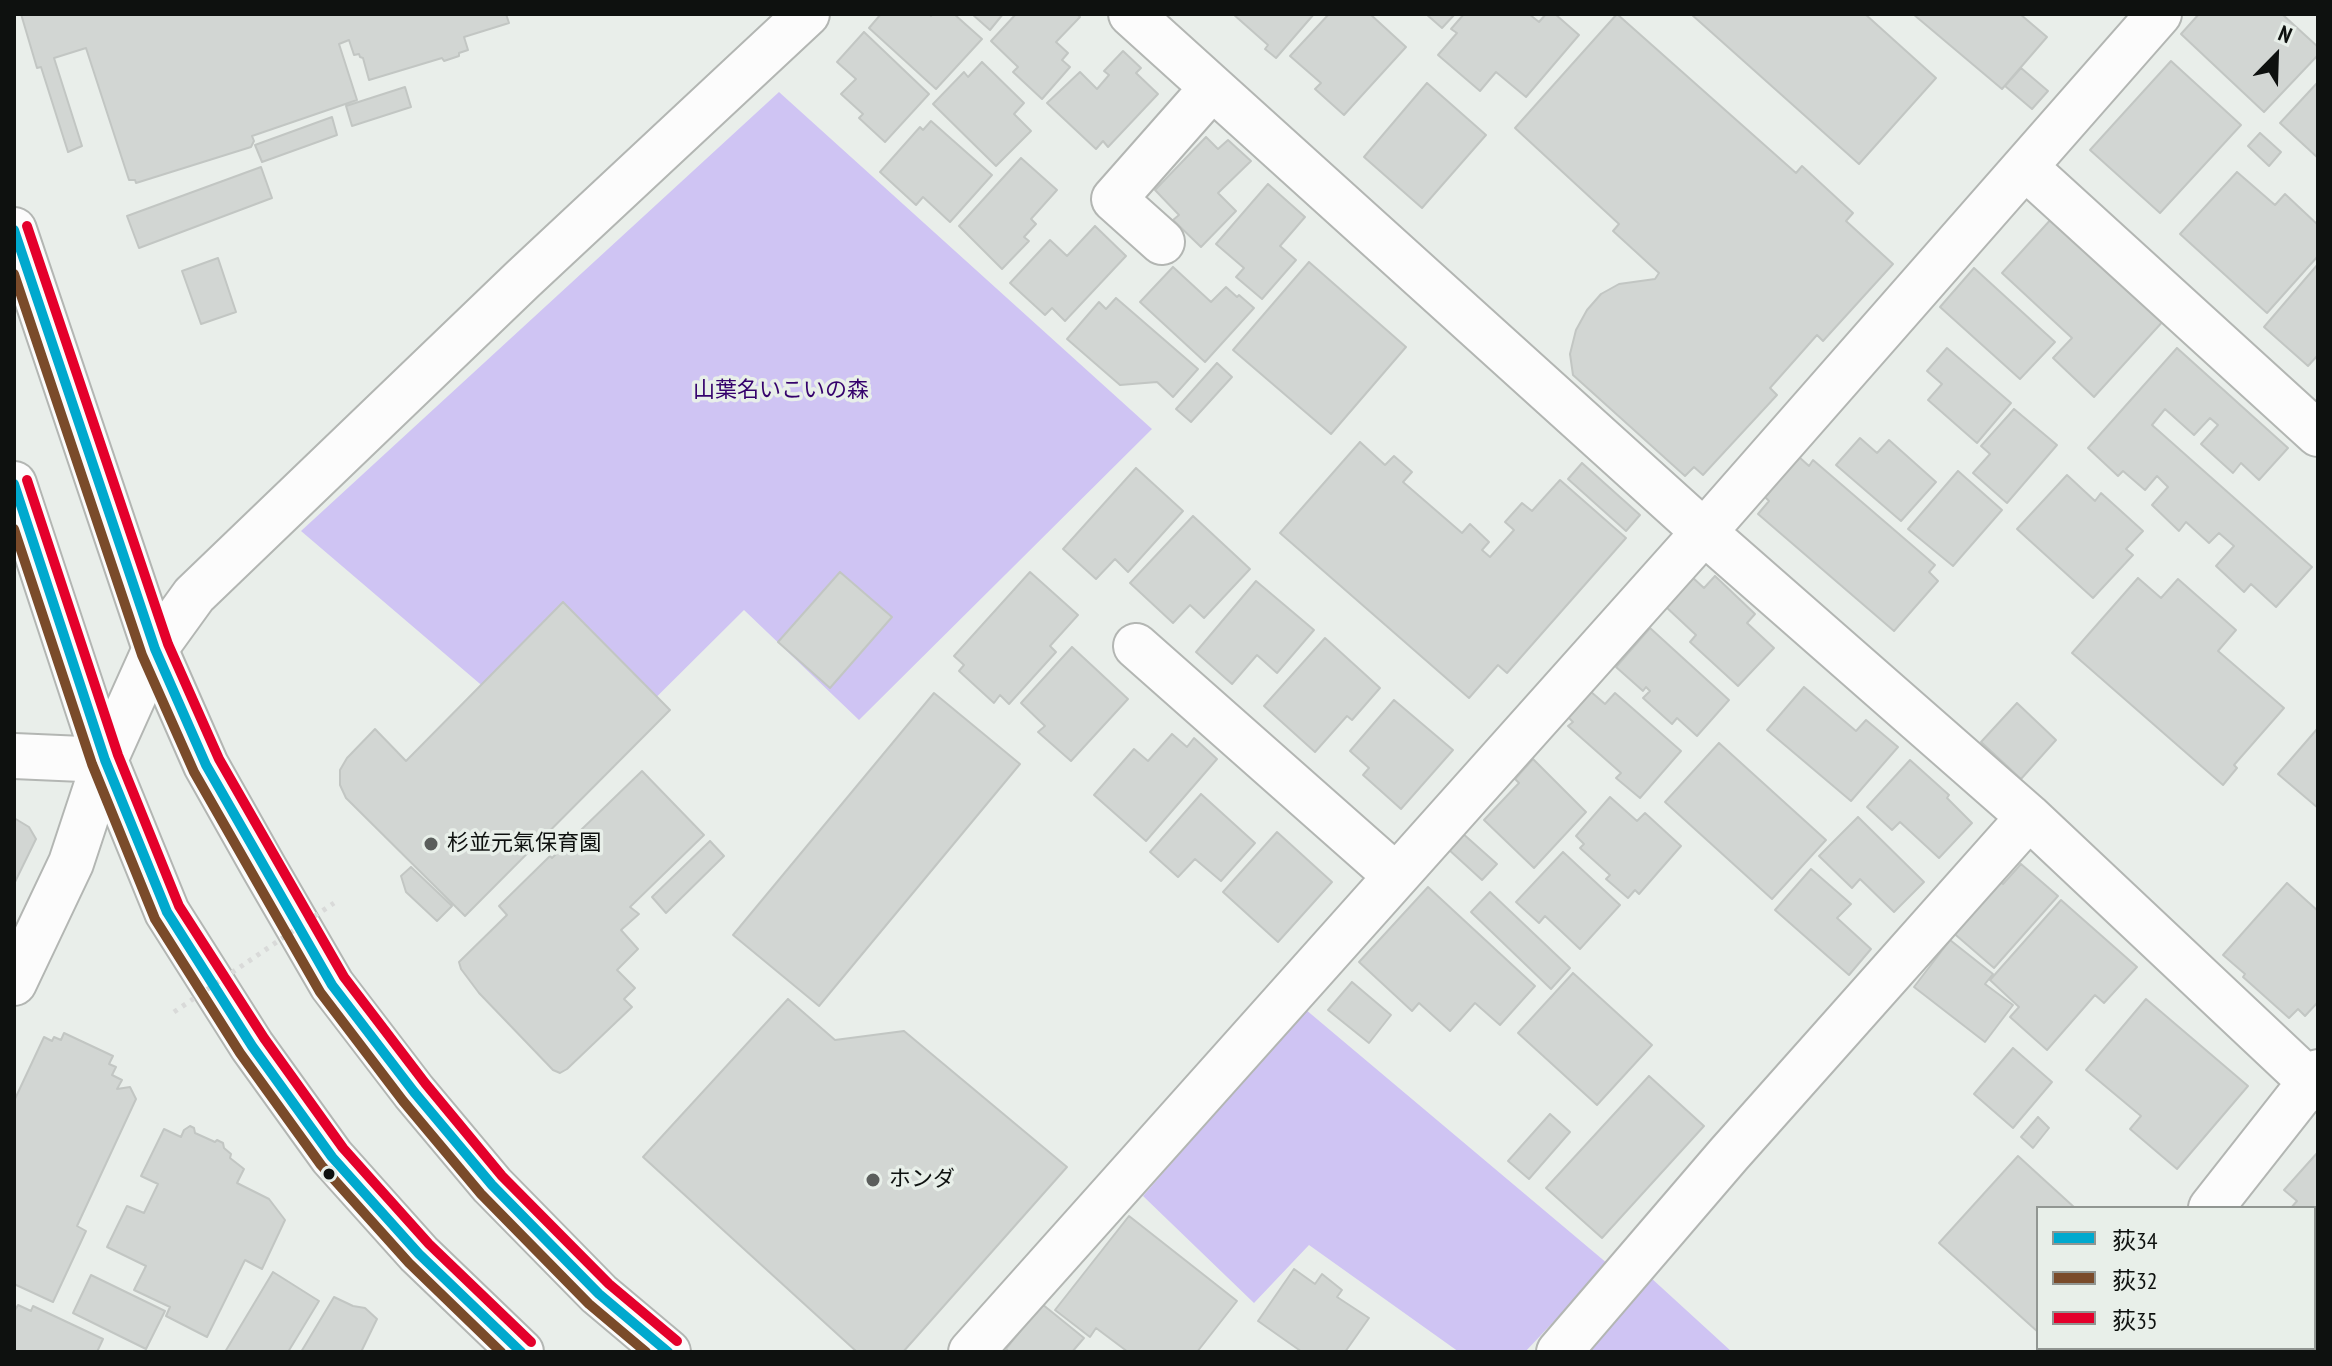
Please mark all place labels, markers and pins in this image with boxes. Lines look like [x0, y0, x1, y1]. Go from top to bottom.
place label: 杉並元氣保育園 [447, 831, 601, 857]
marker: 杉並元氣保育園 [422, 835, 440, 853]
unlabelled marker [321, 1166, 337, 1182]
place label: ホンダ [889, 1167, 955, 1193]
marker: ホンダ [864, 1171, 882, 1189]

